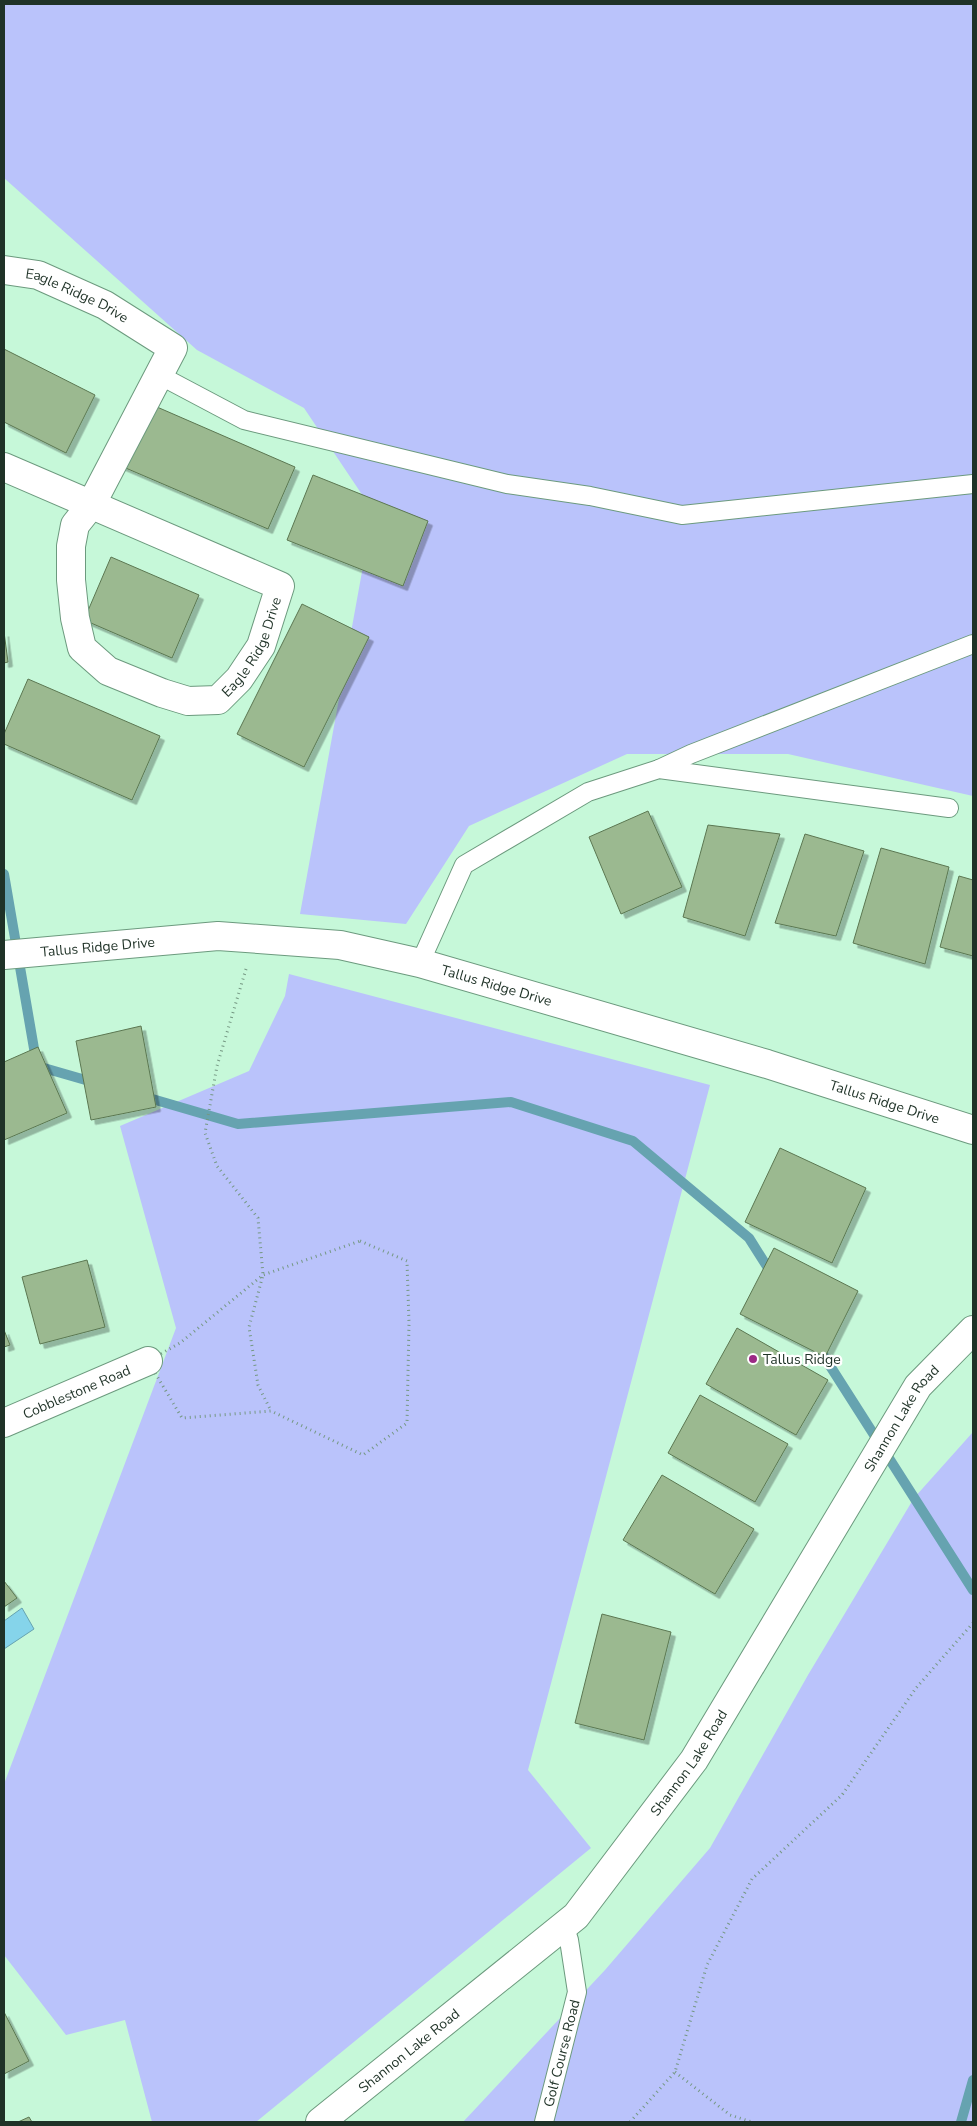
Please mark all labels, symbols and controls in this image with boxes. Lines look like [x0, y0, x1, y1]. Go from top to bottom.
street label: Eagle Ridge Drive [24, 264, 132, 328]
street label: Eagle Ridge Drive [218, 595, 286, 701]
street label: Tallus Ridge Drive [40, 933, 156, 962]
street label: Tallus Ridge Drive [439, 961, 554, 1011]
street label: Tallus Ridge Drive [827, 1076, 942, 1129]
place label: Tallus Ridge [763, 1350, 841, 1369]
marker: Tallus Ridge [747, 1353, 759, 1365]
street label: Cobblestone Road [20, 1361, 134, 1424]
street label: Shannon Lake Road [860, 1361, 944, 1476]
street label: Shannon Lake Road [646, 1706, 732, 1820]
street label: Golf Course Road [539, 1998, 585, 2109]
street label: Shannon Lake Road [355, 2004, 464, 2097]

